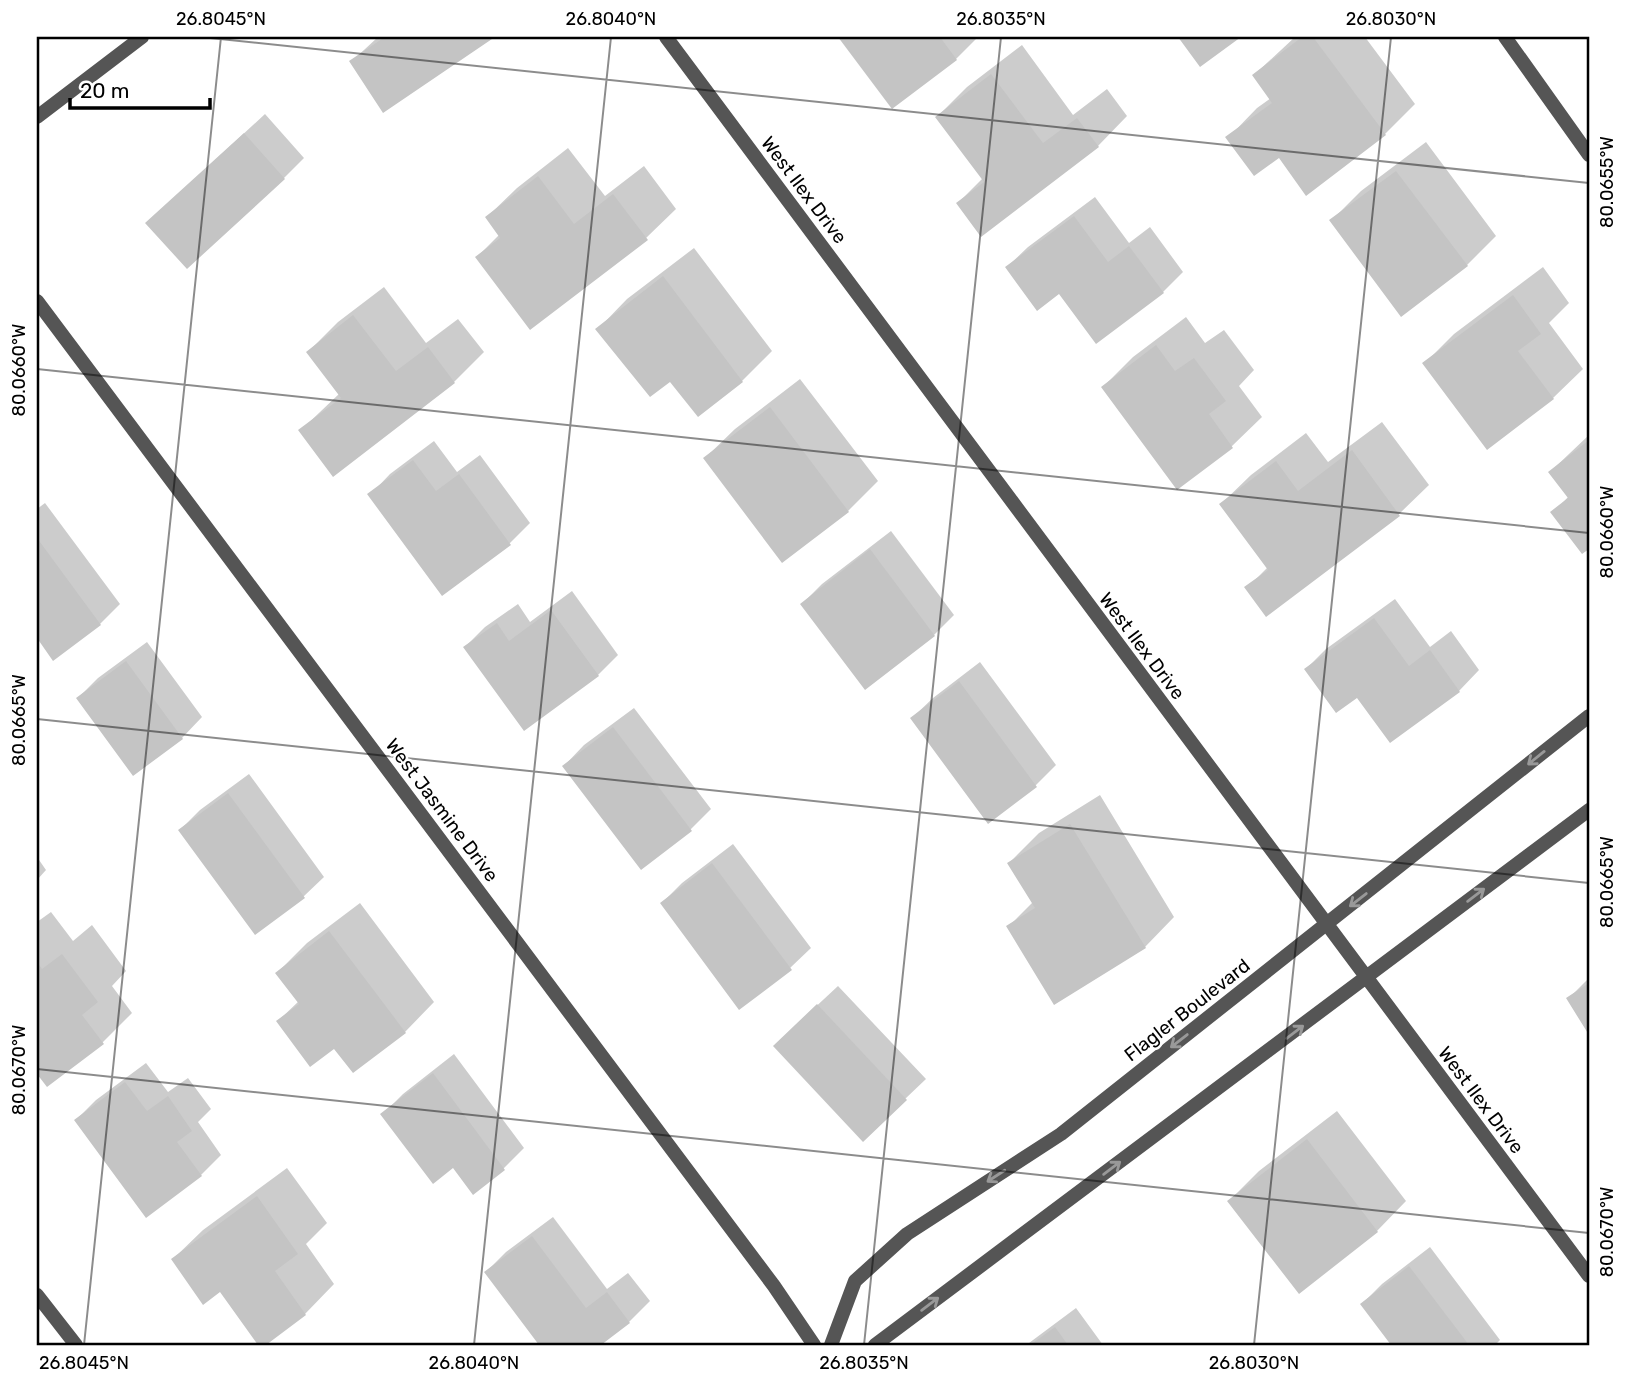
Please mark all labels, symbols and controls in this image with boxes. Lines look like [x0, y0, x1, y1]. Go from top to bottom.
text: 26.8045°N [176, 8, 266, 30]
text: 26.8040°N [566, 8, 656, 30]
text: 26.8035°N [956, 8, 1046, 30]
text: 26.8030°N [1346, 8, 1436, 30]
scale bar [70, 66, 210, 110]
text: 20 m [80, 78, 129, 103]
street label: West Ilex Drive [756, 132, 852, 248]
text: 80.0655°W [1596, 136, 1618, 228]
text: 80.0660°W [8, 324, 30, 416]
text: 80.0660°W [1596, 486, 1618, 578]
street label: West Ilex Drive [1094, 588, 1190, 704]
text: 80.0665°W [8, 674, 30, 766]
street label: West Jasmine Drive [381, 734, 503, 886]
one-way arrow [1527, 750, 1545, 766]
text: 80.0665°W [1596, 836, 1618, 928]
one-way arrow [1466, 888, 1485, 903]
one-way arrow [1349, 892, 1367, 907]
street label: Flagler Boulevard [1120, 954, 1254, 1066]
text: 80.0670°W [8, 1025, 30, 1115]
one-way arrow [1285, 1025, 1303, 1040]
one-way arrow [1171, 1033, 1189, 1048]
street label: West Ilex Drive [1433, 1042, 1529, 1158]
one-way arrow [1102, 1161, 1121, 1176]
one-way arrow [987, 1169, 1007, 1183]
text: 80.0670°W [1596, 1187, 1618, 1277]
one-way arrow [920, 1297, 939, 1312]
text: 26.8045°N [39, 1352, 129, 1374]
text: 26.8040°N [429, 1352, 519, 1374]
text: 26.8035°N [819, 1352, 909, 1374]
text: 26.8030°N [1209, 1352, 1299, 1374]

